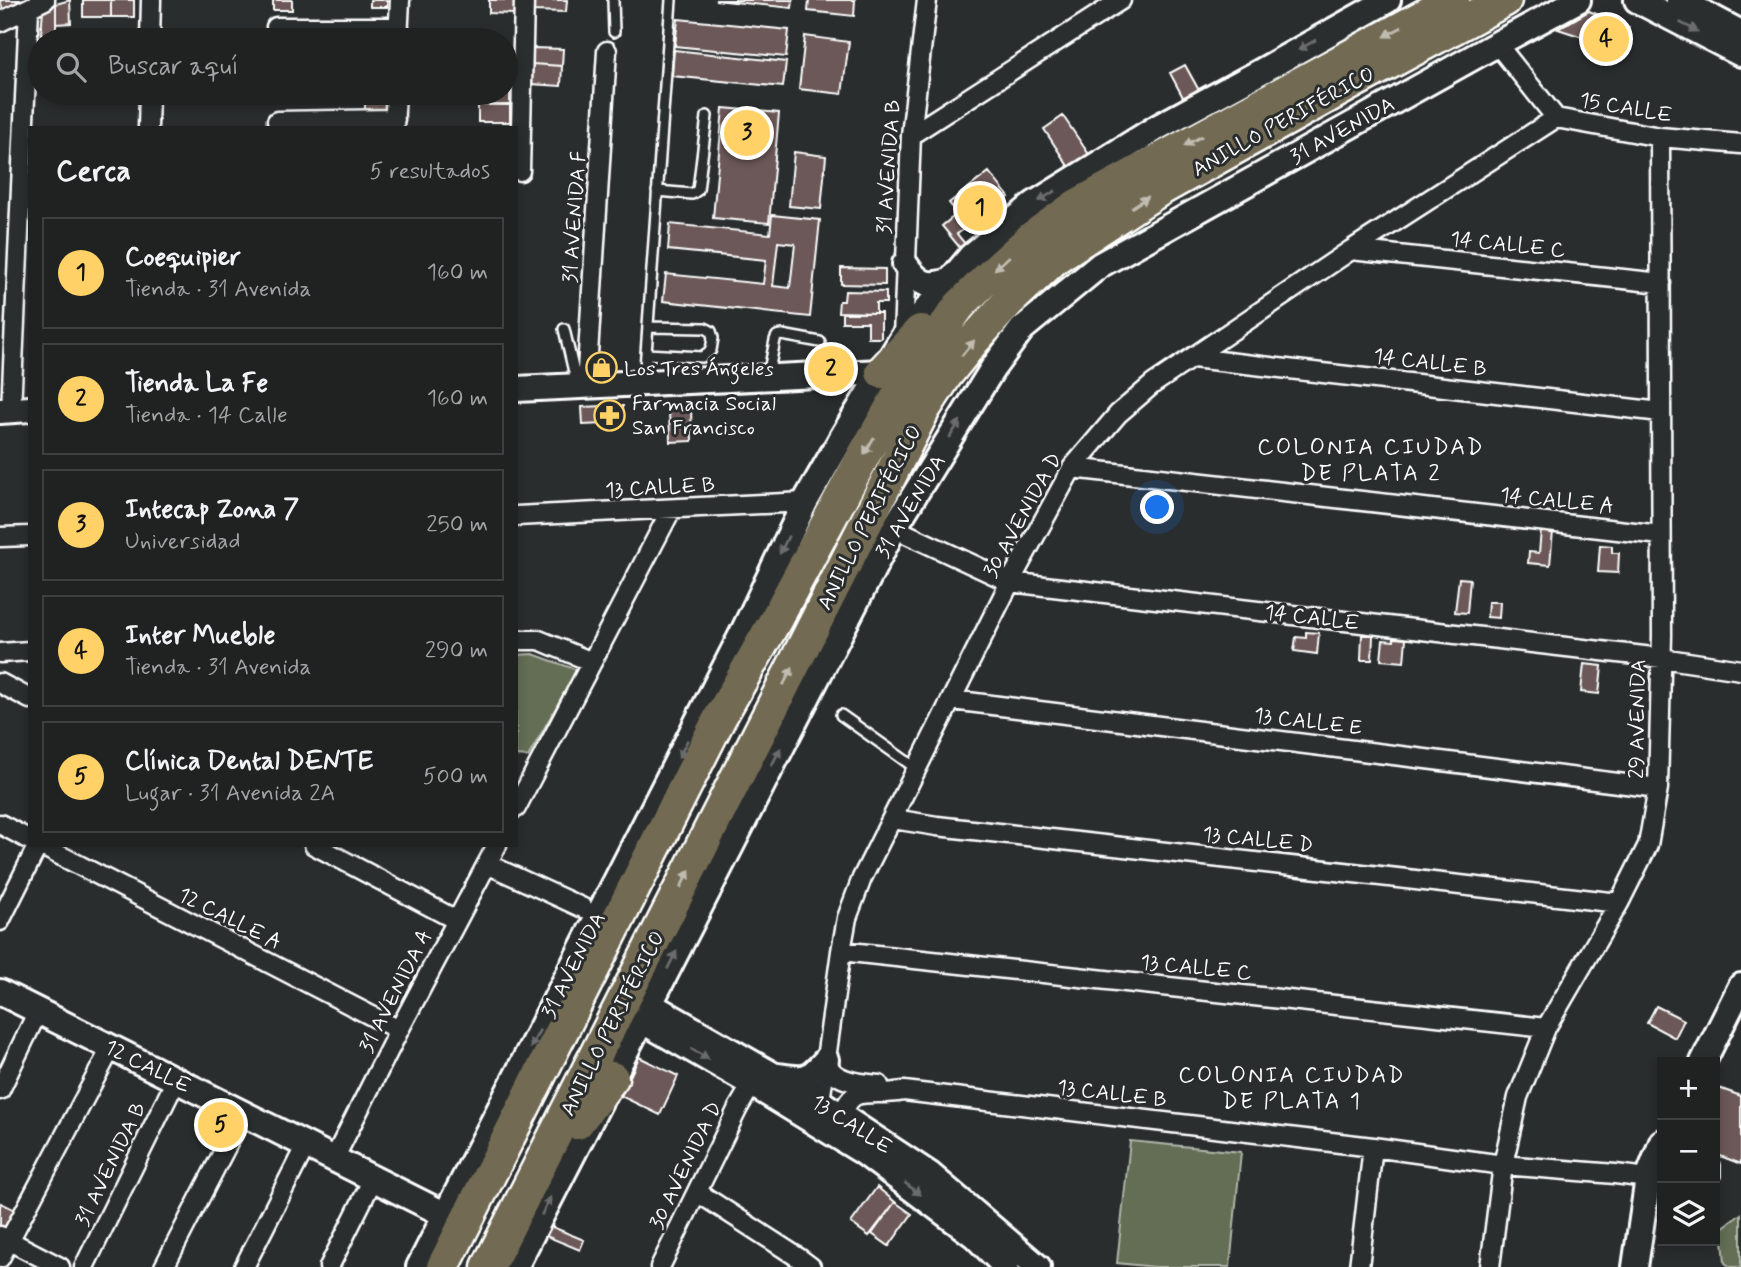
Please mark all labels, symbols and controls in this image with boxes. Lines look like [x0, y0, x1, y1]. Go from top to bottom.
pin: 4 [1583, 13, 1629, 65]
one-way arrow [1679, 21, 1699, 33]
one-way arrow [1383, 26, 1403, 38]
search box [28, 28, 518, 105]
one-way arrow [1298, 39, 1317, 51]
icon: search [52, 48, 90, 86]
text: Buscar aquí [108, 50, 239, 84]
street label: ANILLO PERIFÉRICO [1187, 60, 1380, 184]
street label: 15 CALLE [1577, 86, 1674, 130]
street label: 31 AVENIDA [1285, 91, 1400, 171]
street label: 31 AVENIDA B [870, 99, 908, 235]
pin: 3 [724, 107, 770, 159]
one-way arrow [1183, 135, 1203, 147]
street label: 31 AVENIDA F [556, 150, 594, 284]
text: Cerca [56, 152, 131, 191]
text: 5 resultados [369, 157, 490, 187]
pin: 1 [957, 182, 1003, 234]
one-way arrow [1037, 190, 1057, 203]
one-way arrow [1131, 196, 1150, 209]
street label: 14 CALLE C [1449, 225, 1567, 265]
text: Coequipier [125, 241, 241, 275]
one-way arrow [993, 255, 1011, 271]
text: 1 [76, 258, 86, 288]
text: 160 m [427, 258, 488, 288]
text: Tienda · 31 Avenida [125, 275, 311, 305]
one-way arrow [960, 339, 974, 357]
street label: 14 CALLE B [1372, 342, 1488, 384]
pin: 2 [808, 343, 854, 395]
shop icon: Los Tres Ángeles [584, 351, 618, 385]
place label: Los Tres Ángeles [624, 355, 774, 385]
text: Tienda La Fe [125, 367, 268, 401]
text: 2 [75, 384, 87, 414]
text: 160 m [427, 384, 488, 414]
place label: Farmacia Social San Francisco [632, 390, 776, 442]
pharmacy icon: Farmacia Social San Francisco [592, 398, 626, 432]
text: Tienda · 14 Calle [125, 401, 288, 431]
one-way arrow [949, 419, 962, 439]
street label: ANILLO PERIFÉRICO [811, 420, 929, 615]
district label: COLONIA CIUDAD DE PLATA 2 [1257, 433, 1485, 489]
one-way arrow [863, 436, 875, 455]
street label: 30 AVENIDA D [977, 448, 1069, 583]
street label: 31 AVENIDA [869, 450, 953, 563]
street label: 13 CALLE B [604, 471, 716, 505]
street label: 14 CALLE A [1499, 481, 1615, 521]
your location [1140, 490, 1174, 524]
text: Intecap Zona 7 [125, 493, 299, 527]
text: 3 [76, 510, 86, 540]
text: 250 m [426, 510, 488, 540]
text: Universidad [125, 527, 240, 557]
one-way arrow [779, 535, 790, 555]
street label: 14 CALLE [1263, 598, 1361, 638]
text: Inter Mueble [125, 619, 275, 653]
text: 4 [74, 636, 88, 666]
text: 290 m [425, 636, 488, 666]
text: Tienda · 31 Avenida [125, 653, 311, 683]
street label: 29 AVENIDA [1623, 659, 1653, 779]
one-way arrow [783, 666, 794, 686]
street label: 13 CALLE E [1252, 701, 1364, 743]
one-way arrow [677, 739, 689, 759]
text: Clínica Dental DENTE [125, 745, 373, 779]
one-way arrow [769, 747, 781, 767]
text: 5 [74, 762, 88, 792]
text: 500 m [423, 762, 488, 792]
text: Lugar · 31 Avenida 2A [125, 779, 336, 809]
street label: 13 CALLE D [1201, 820, 1315, 860]
one-way arrow [680, 869, 691, 889]
street label: 12 CALLE A [173, 881, 286, 957]
street label: 31 AVENIDA [535, 908, 613, 1023]
street label: 31 AVENIDA A [353, 925, 439, 1058]
street label: ANILLO PERIFÉRICO [554, 926, 672, 1121]
street label: 13 CALLE C [1139, 948, 1253, 988]
one-way arrow [666, 950, 678, 970]
one-way arrow [530, 1029, 541, 1049]
street label: 12 CALLE [100, 1033, 195, 1101]
one-way arrow [691, 1048, 710, 1060]
map controls [1657, 1057, 1720, 1246]
button: + [1657, 1057, 1720, 1120]
district label: COLONIA CIUDAD DE PLATA 1 [1178, 1061, 1406, 1117]
street label: 13 CALLE B [1056, 1073, 1168, 1115]
street label: 13 CALLE [806, 1088, 897, 1161]
street label: 30 AVENIDA D [643, 1097, 729, 1234]
street label: 31 AVENIDA B [69, 1098, 153, 1231]
pin: 5 [198, 1099, 244, 1151]
button: − [1657, 1120, 1720, 1183]
one-way arrow [903, 1182, 921, 1197]
button: layers [1657, 1183, 1720, 1246]
one-way arrow [541, 1196, 552, 1216]

